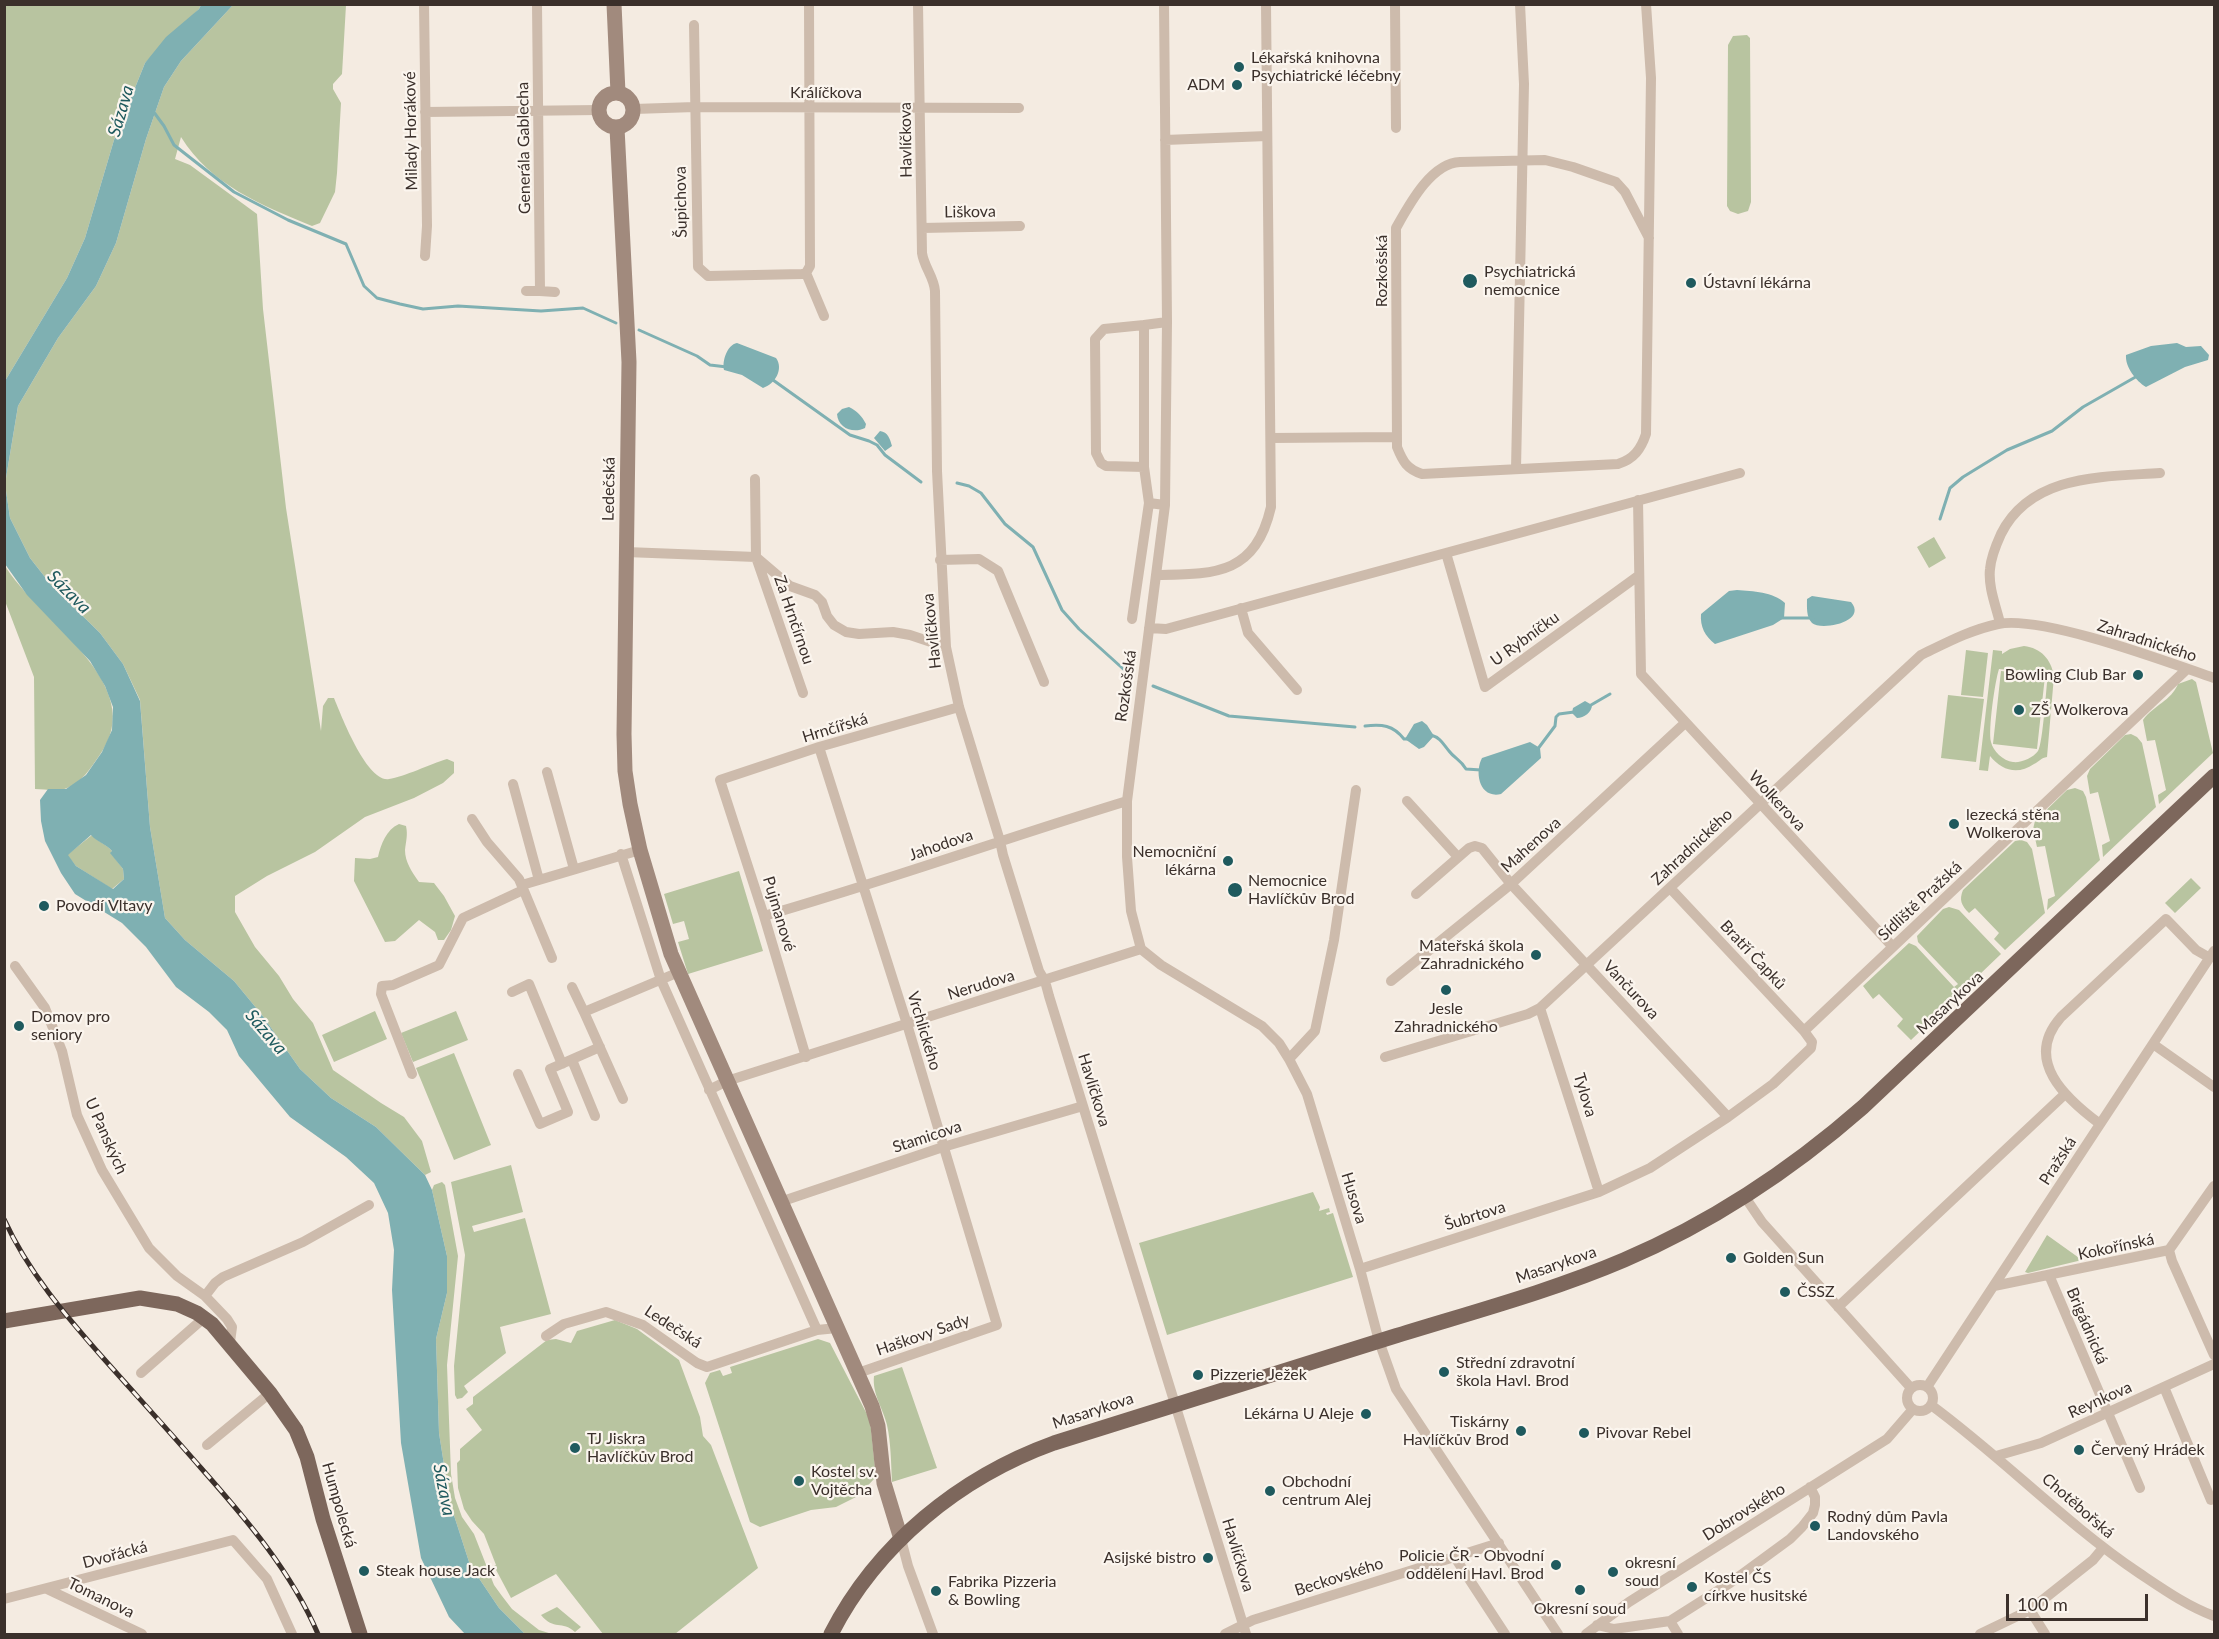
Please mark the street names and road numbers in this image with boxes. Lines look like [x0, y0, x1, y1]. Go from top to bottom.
street label: Milady Horákové [400, 71, 422, 191]
street label: Generála Gablecha [513, 82, 535, 214]
street label: Králíčkova [790, 83, 862, 103]
street label: Havlíčkova [896, 102, 916, 178]
street label: Šupichova [671, 166, 691, 238]
street label: Liškova [944, 202, 996, 222]
street label: Rozkošská [1372, 235, 1392, 307]
street label: Ledečská [599, 457, 619, 521]
street label: Za Hrnčírnou [770, 573, 818, 667]
street label: Havlíčkova [918, 592, 946, 670]
street label: U Rybníčku [1487, 608, 1563, 670]
street label: Zahradnického [2095, 616, 2199, 666]
street label: Rozkošská [1111, 649, 1141, 723]
street label: Hrnčířská [800, 709, 870, 747]
street label: Wolkerova [1744, 767, 1810, 835]
street label: Zahradnického [1648, 805, 1736, 889]
street label: Mahenova [1497, 813, 1565, 877]
street label: Jahodova [907, 825, 975, 865]
street label: Sídliště Pražská [1874, 857, 1966, 945]
street label: Pujmanové [758, 874, 800, 954]
street label: Bratří Čapků [1716, 916, 1790, 994]
street label: Vančurova [1599, 957, 1663, 1023]
street label: Nerudova [945, 966, 1017, 1004]
street label: Masarykova [1913, 967, 1987, 1039]
street label: Vrchlického [903, 989, 945, 1073]
street label: Havlíčkova [1074, 1051, 1114, 1129]
street label: Tylova [1569, 1071, 1601, 1119]
street label: U Panských [81, 1095, 131, 1177]
street label: Stamicova [890, 1117, 964, 1157]
street label: Pražská [2035, 1133, 2081, 1189]
street label: Husova [1337, 1170, 1371, 1226]
street label: Šubrtova [1442, 1197, 1508, 1235]
street label: Kokořínská [2076, 1230, 2156, 1264]
street label: Masarykova [1513, 1242, 1599, 1288]
street label: Brigádnická [2062, 1285, 2112, 1367]
street label: Ledečská [641, 1301, 705, 1353]
street label: Haškovy Sady [874, 1310, 972, 1360]
street label: Reynkova [2065, 1378, 2135, 1422]
street label: Masarykova [1050, 1389, 1136, 1433]
street label: Humpolecká [318, 1460, 360, 1550]
street label: Chotěbořská [2038, 1469, 2118, 1543]
street label: Dobrovského [1699, 1479, 1789, 1545]
street label: Havlíčkova [1218, 1516, 1258, 1594]
street label: Dvořácká [80, 1537, 150, 1573]
street label: Beckovského [1292, 1554, 1386, 1600]
street label: Tomanova [65, 1574, 137, 1622]

